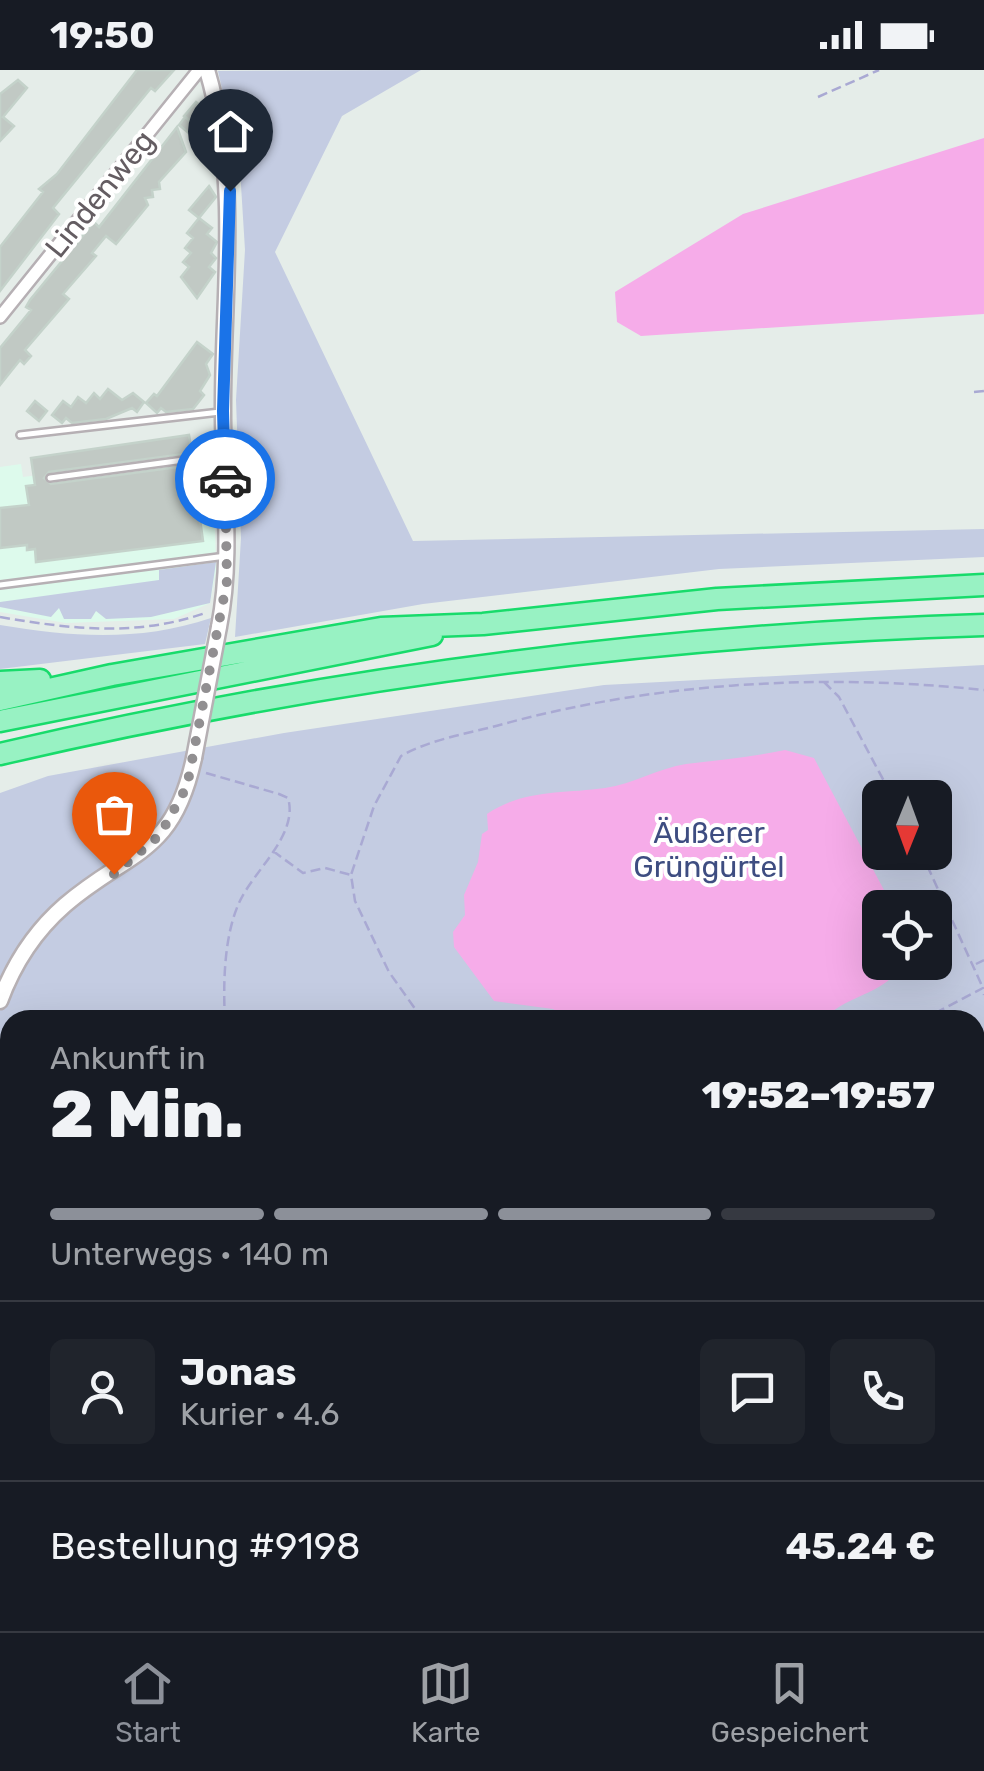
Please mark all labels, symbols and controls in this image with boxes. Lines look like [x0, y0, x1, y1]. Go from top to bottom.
text: 19:50 [50, 12, 155, 58]
pin [188, 89, 273, 192]
icon: home [203, 104, 258, 159]
street label: Lindenweg [38, 123, 162, 265]
courier [175, 429, 275, 529]
icon: car [198, 452, 253, 507]
pin [72, 772, 157, 875]
north arrow [862, 780, 952, 870]
map controls [862, 780, 952, 980]
icon: bag [87, 787, 142, 842]
park label: Äußerer Grüngürtel [633, 815, 785, 885]
button: locate [862, 890, 952, 980]
text: Ankunft in [50, 1039, 206, 1077]
text: 19:52–19:57 [702, 1072, 935, 1118]
text: 2 Min. [50, 1076, 244, 1153]
text: Unterwegs · 140 m [50, 1235, 329, 1273]
button: person [50, 1339, 155, 1444]
button: chat [700, 1339, 805, 1444]
button: phone [830, 1339, 935, 1444]
text: Jonas [180, 1349, 297, 1395]
text: Kurier · 4.6 [180, 1395, 340, 1433]
text: Bestellung #9198 [50, 1523, 361, 1569]
text: 45.24 € [785, 1523, 935, 1569]
tab: Start [115, 1656, 181, 1749]
tab: Karte [411, 1656, 480, 1749]
tab: Gespeichert [711, 1656, 869, 1749]

